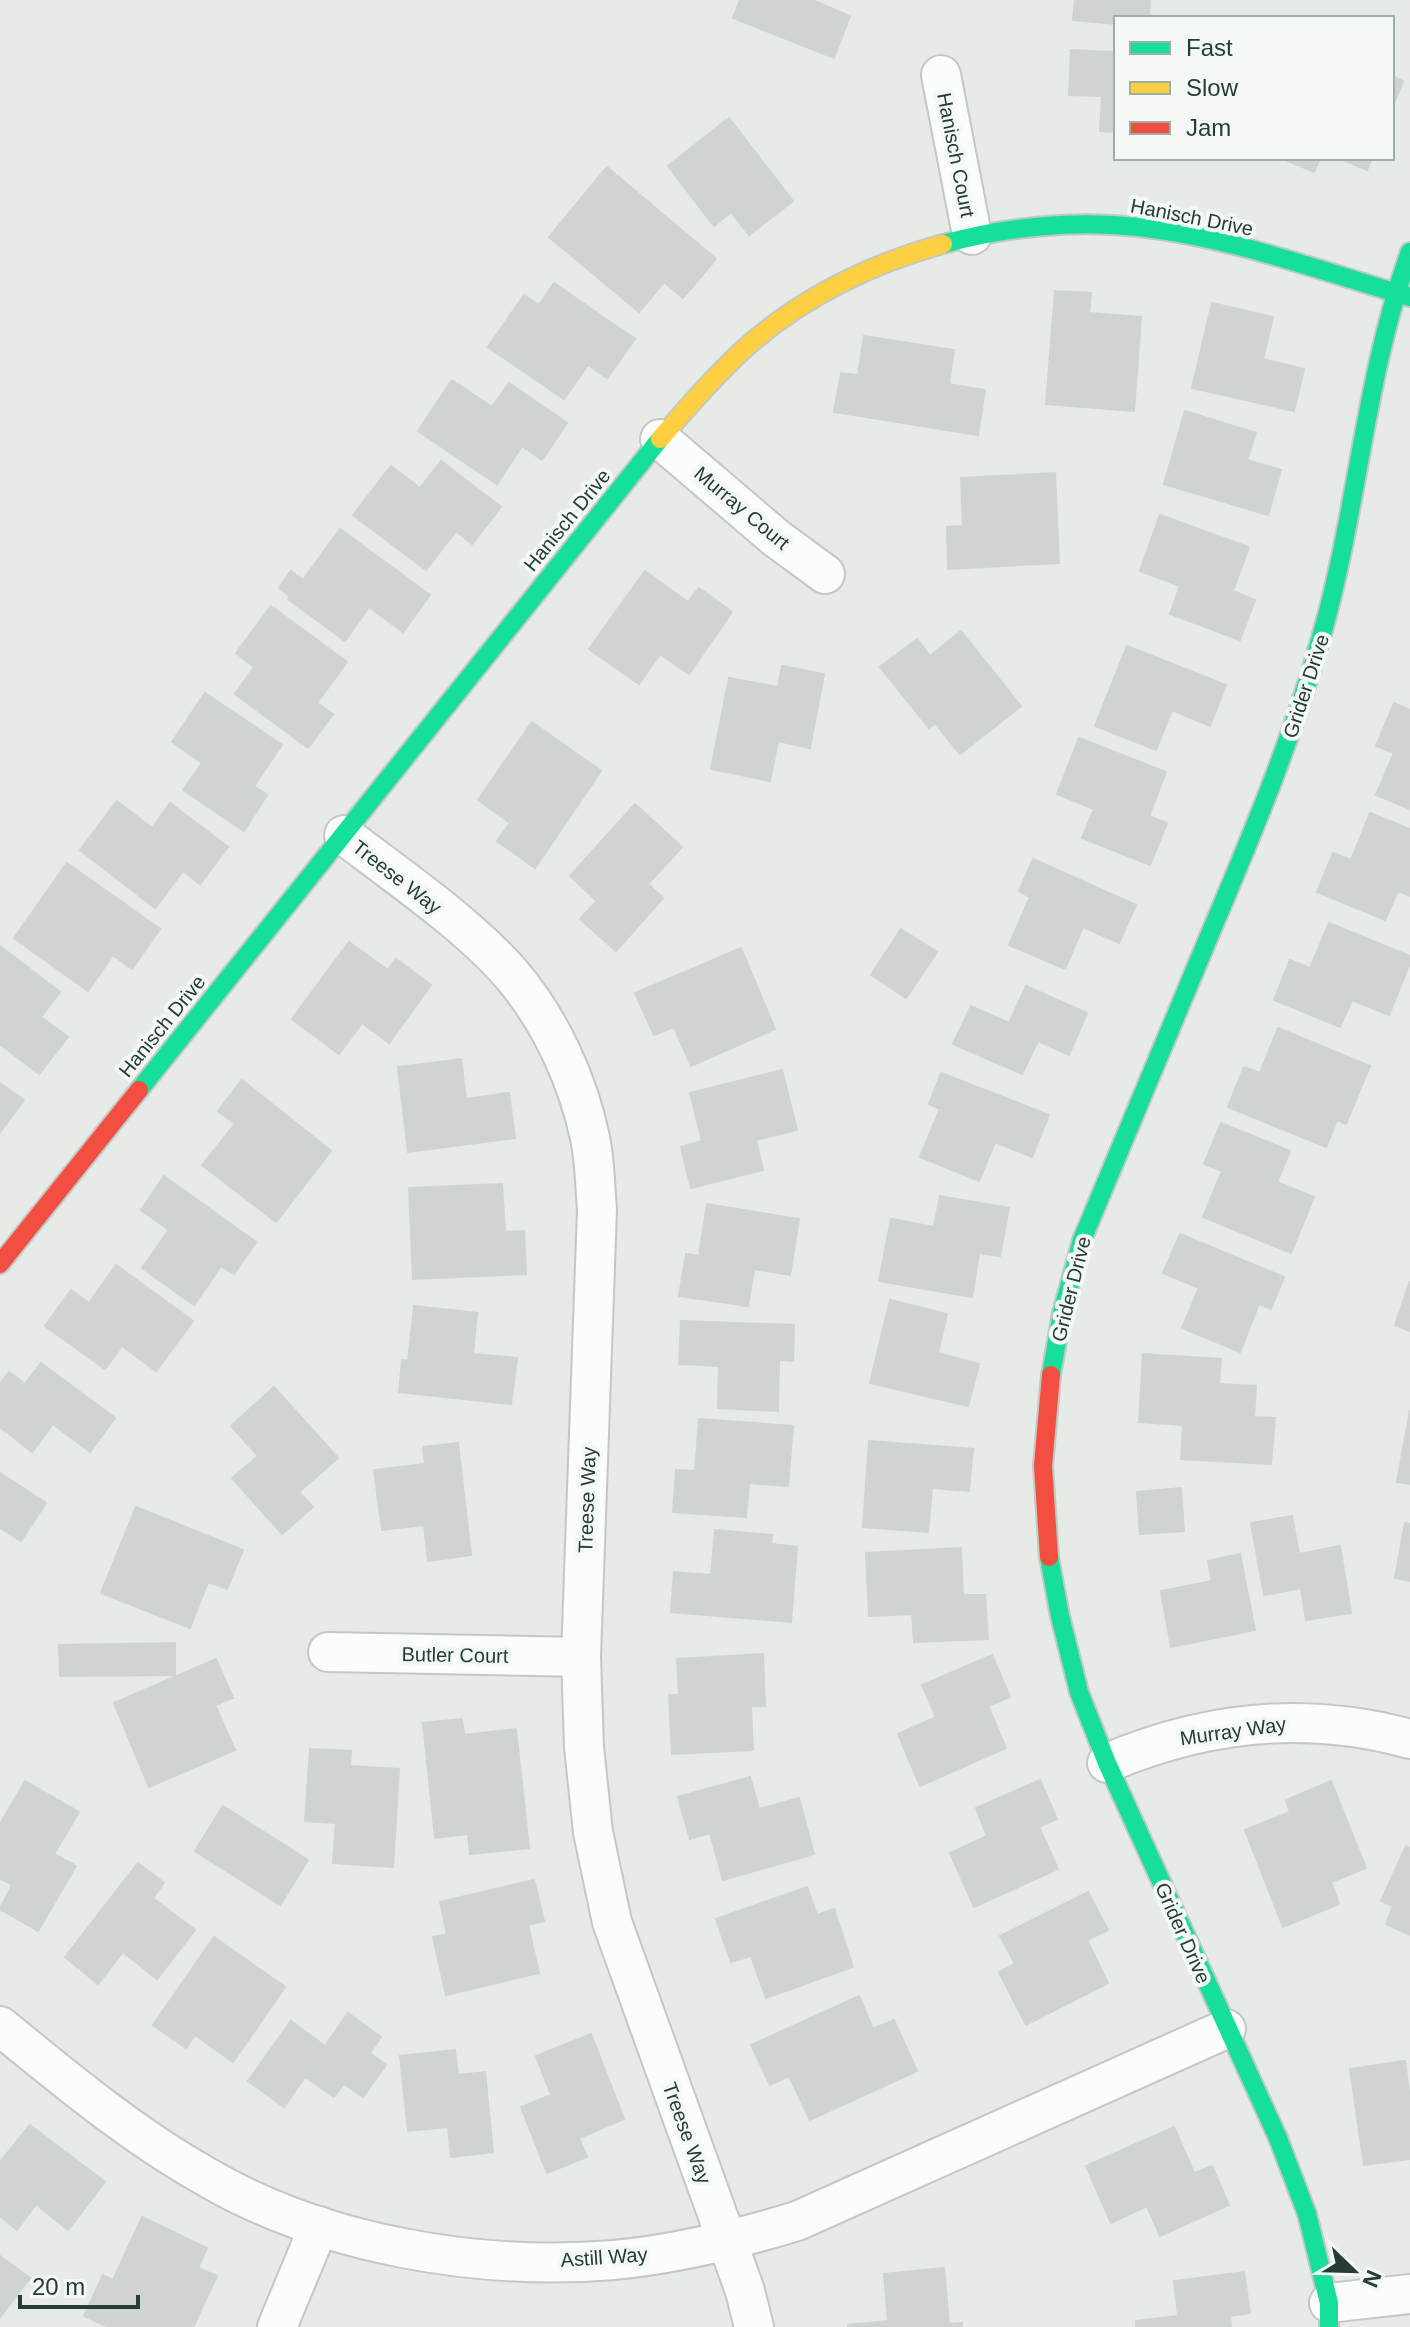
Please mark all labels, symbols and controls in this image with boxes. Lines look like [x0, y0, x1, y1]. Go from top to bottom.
legend [1114, 16, 1394, 160]
text: Fast [1186, 34, 1233, 61]
text: Slow [1186, 74, 1239, 101]
street label: Hanisch Court [933, 91, 979, 220]
text: Jam [1186, 114, 1231, 141]
street label: Hanisch Drive [1129, 194, 1255, 240]
street label: Murray Court [690, 462, 794, 554]
street label: Hanisch Drive [519, 465, 615, 575]
street label: Grider Drive [1279, 631, 1333, 741]
street label: Treese Way [348, 836, 446, 918]
street label: Hanisch Drive [114, 971, 210, 1081]
street label: Grider Drive [1047, 1234, 1095, 1344]
street label: Treese Way [574, 1446, 600, 1554]
street label: Butler Court [401, 1643, 509, 1667]
street label: Murray Way [1178, 1713, 1288, 1749]
street label: Grider Drive [1151, 1879, 1215, 1987]
street label: Treese Way [658, 2079, 716, 2187]
north arrow [1314, 2231, 1394, 2311]
street label: Astill Way [560, 2243, 648, 2271]
scale bar [20, 2259, 138, 2309]
text: N [1357, 2266, 1387, 2291]
text: 20 m [32, 2273, 85, 2300]

